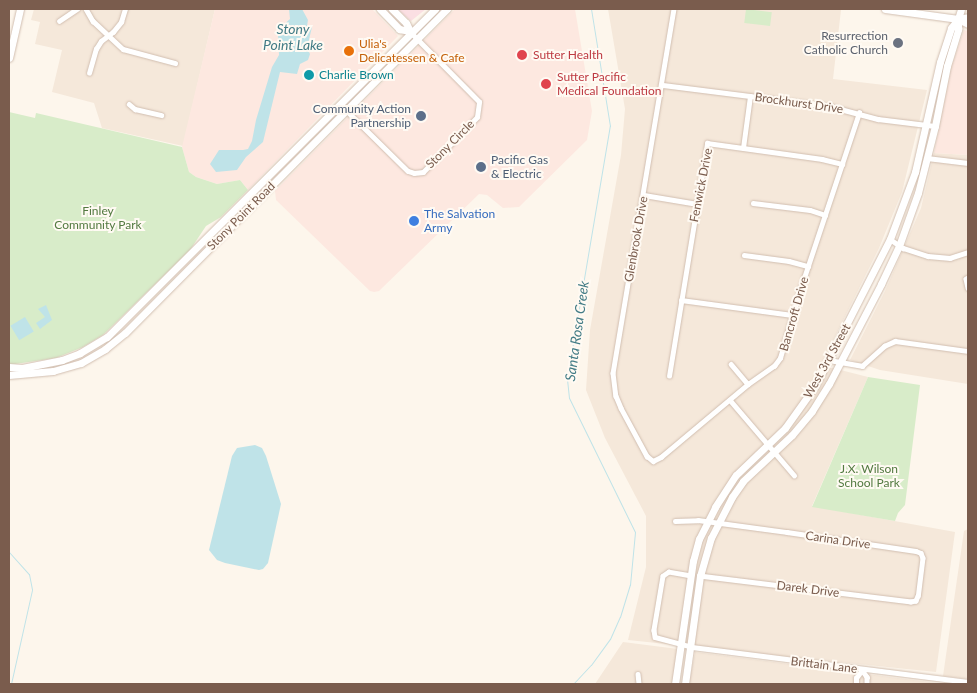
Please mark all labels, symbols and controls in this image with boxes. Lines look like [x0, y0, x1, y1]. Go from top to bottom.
water label: Stony Point Lake [263, 21, 323, 54]
place label: Resurrection Catholic Church [804, 29, 888, 57]
place label: Ulia's Delicatessen & Cafe [359, 37, 465, 65]
marker: Resurrection Catholic Church [892, 37, 904, 49]
marker: Ulia's Delicatessen & Cafe [343, 45, 355, 57]
marker: Sutter Health [515, 48, 529, 62]
place label: Sutter Health [533, 48, 603, 62]
place label: Charlie Brown [319, 68, 394, 82]
marker: Charlie Brown [303, 69, 315, 81]
place label: Sutter Pacific Medical Foundation [557, 70, 661, 98]
marker: Sutter Pacific Medical Foundation [539, 77, 553, 91]
street label: Brockhurst Drive [754, 90, 844, 116]
place label: Community Action Partnership [312, 102, 411, 130]
marker: Community Action Partnership [415, 110, 427, 122]
street label: Stony Circle [423, 117, 477, 171]
street label: Fenwick Drive [687, 147, 715, 223]
place label: Pacific Gas & Electric [491, 153, 548, 181]
marker: Pacific Gas & Electric [475, 161, 487, 173]
street label: Stony Point Road [204, 179, 278, 253]
street label: Glenbrook Drive [621, 195, 651, 283]
park label: Finley Community Park [54, 204, 142, 232]
place label: The Salvation Army [424, 207, 495, 235]
marker: The Salvation Army [408, 215, 420, 227]
street label: Bancroft Drive [777, 275, 811, 353]
water label: Santa Rosa Creek [562, 280, 592, 382]
street label: West 3rd Street [801, 321, 853, 401]
park label: J.X. Wilson School Park [838, 462, 900, 490]
street label: Carina Drive [805, 528, 871, 552]
street label: Darek Drive [776, 578, 840, 600]
street label: Brittain Lane [790, 654, 858, 676]

